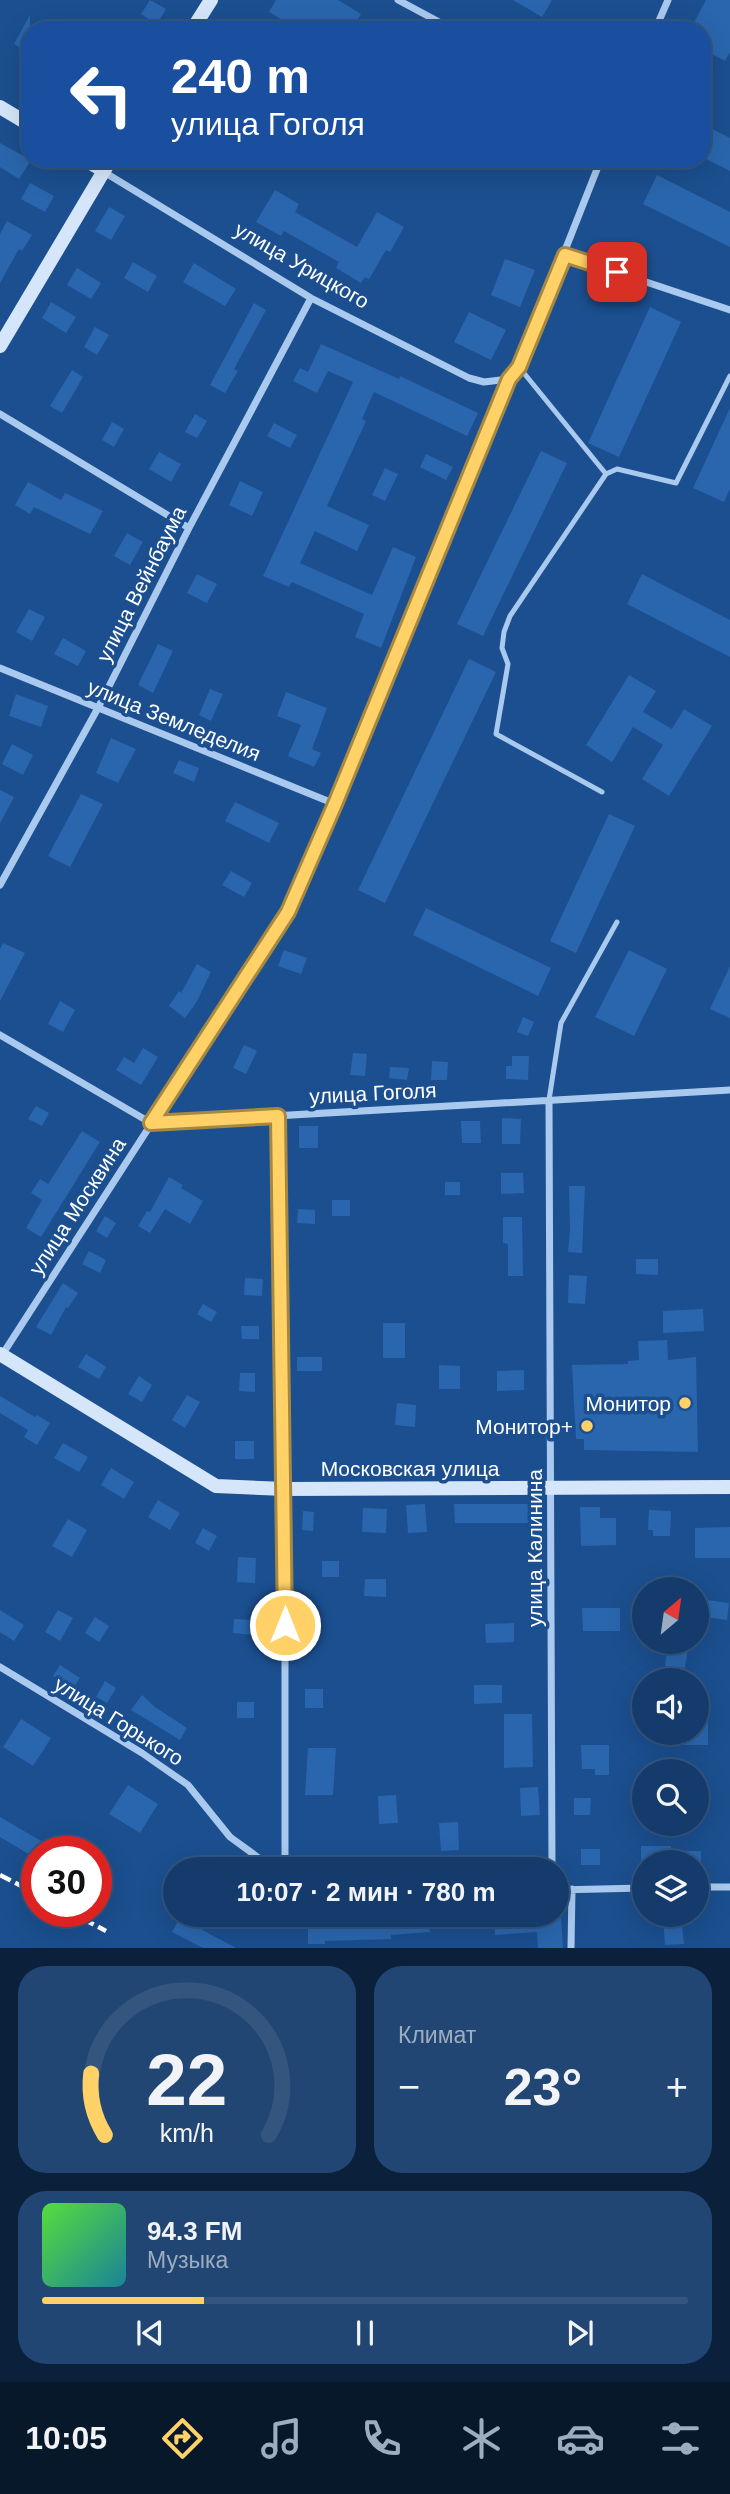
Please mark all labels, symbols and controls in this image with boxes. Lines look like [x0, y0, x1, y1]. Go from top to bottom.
icon: left [56, 49, 147, 140]
text: 240 m [171, 49, 310, 103]
text: улица Гоголя [171, 106, 365, 142]
street label: улица Урицкого [231, 217, 373, 313]
pin [587, 242, 647, 302]
icon: arrive [598, 253, 636, 291]
street label: улица Вейнбаума [92, 502, 190, 666]
street label: улица Земледелия [84, 675, 264, 765]
street label: улица Гоголя [309, 1078, 437, 1108]
street label: улица Москвина [24, 1133, 130, 1279]
place label: Монитор [586, 1392, 671, 1415]
marker: Монитор [677, 1395, 693, 1411]
place label: Монитор+ [475, 1415, 573, 1438]
marker: Монитор+ [579, 1418, 595, 1434]
street label: Московская улица [321, 1457, 500, 1480]
street label: улица Калинина [523, 1469, 546, 1627]
north arrow [632, 1577, 709, 1654]
map controls [632, 1577, 709, 1927]
position arrow [248, 1588, 322, 1662]
button: sound [632, 1668, 709, 1745]
street label: улица Горького [50, 1672, 188, 1770]
button: search [632, 1759, 709, 1836]
speed limit sign: 30 [21, 1836, 112, 1927]
button: layers [632, 1850, 709, 1927]
text: 10:07 · 2 мин · 780 m [236, 1877, 496, 1907]
text: Климат [398, 2022, 476, 2048]
text: 22 [147, 2040, 227, 2121]
text: 23° [504, 2058, 582, 2116]
text: − [398, 2066, 420, 2108]
text: + [666, 2066, 688, 2108]
text: km/h [160, 2119, 214, 2147]
text: 94.3 FM [147, 2216, 242, 2246]
text: Музыка [147, 2247, 228, 2273]
icon: previous [131, 2314, 169, 2352]
icon: pause [346, 2314, 384, 2352]
icon: next [561, 2314, 599, 2352]
icon: directions [158, 2414, 207, 2463]
icon: music [257, 2414, 306, 2463]
icon: phone [357, 2414, 406, 2463]
icon: climate [457, 2414, 506, 2463]
icon: car [556, 2414, 605, 2463]
icon: filters [656, 2414, 705, 2463]
text: 10:05 [25, 2420, 107, 2456]

